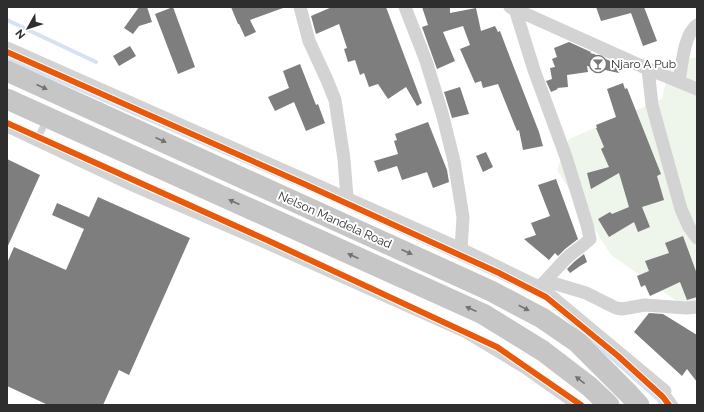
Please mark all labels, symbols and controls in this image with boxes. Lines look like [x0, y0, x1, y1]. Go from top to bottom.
north arrow [8, 8, 48, 48]
text: N [13, 27, 28, 41]
bar icon: Njaro A Pub [588, 54, 608, 74]
place label: Njaro A Pub [611, 57, 676, 71]
one-way arrow [37, 84, 48, 90]
one-way arrow [155, 138, 167, 144]
street label: Nelson Mandela Road [276, 189, 394, 251]
one-way arrow [229, 199, 240, 205]
one-way arrow [401, 249, 412, 255]
one-way arrow [346, 252, 358, 258]
one-way arrow [518, 305, 530, 311]
one-way arrow [465, 306, 477, 312]
one-way arrow [574, 375, 585, 384]

